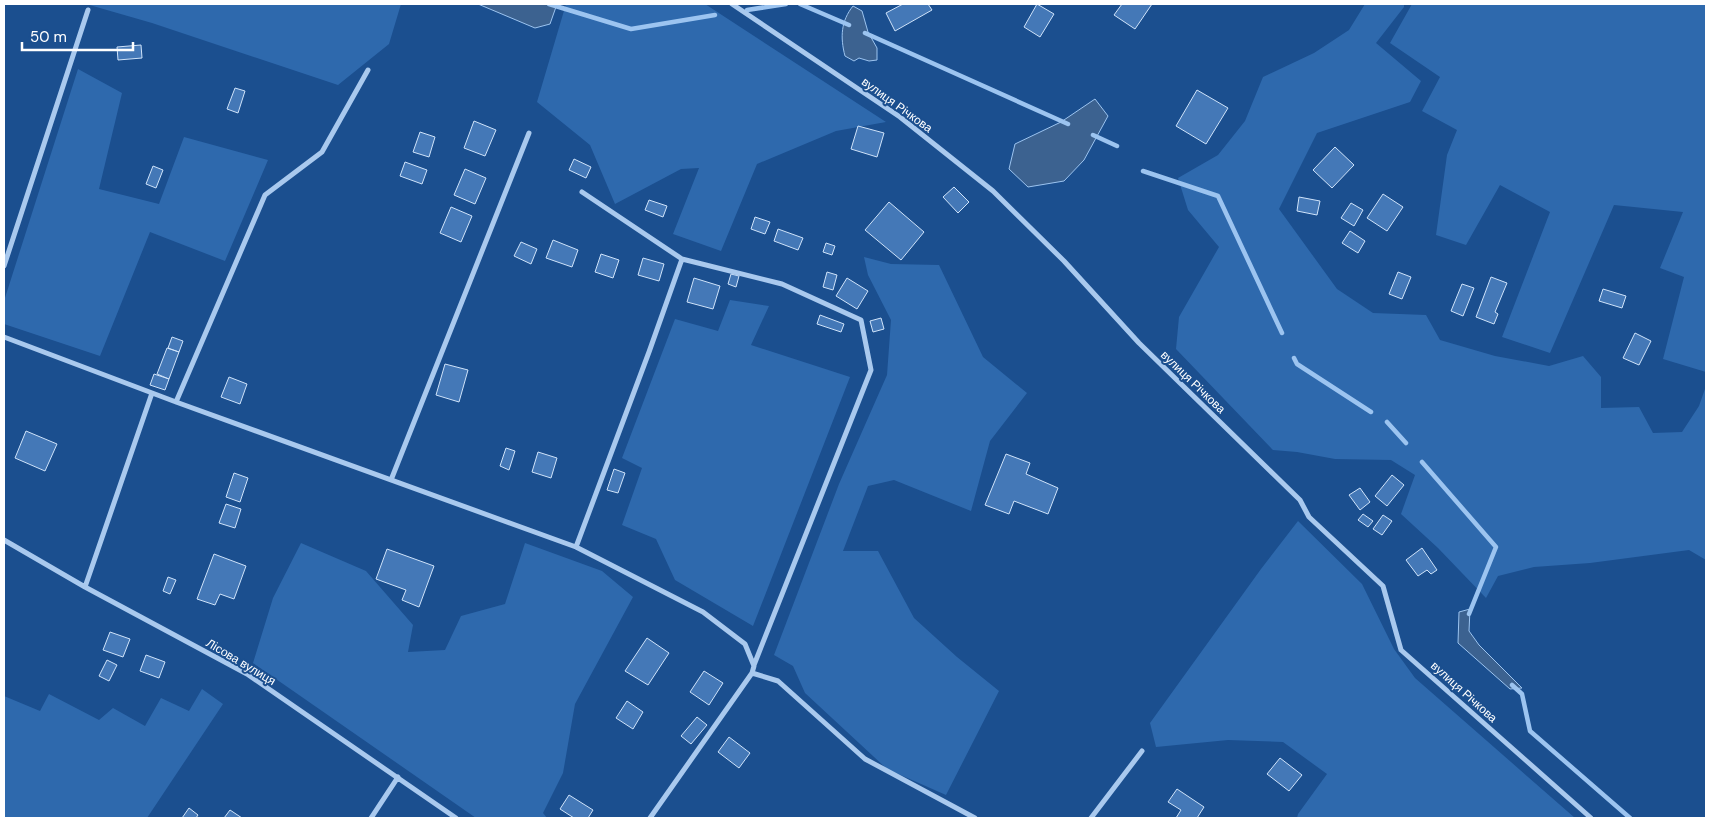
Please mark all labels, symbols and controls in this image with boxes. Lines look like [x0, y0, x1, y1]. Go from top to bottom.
scale bar [22, 20, 134, 52]
text: 50 m [30, 27, 67, 47]
street label: вулиця Річкова [858, 74, 936, 136]
street label: вулиця Річкова [1157, 347, 1229, 417]
street label: Лісова вулиця [203, 635, 279, 689]
street label: вулиця Річкова [1427, 658, 1501, 726]

